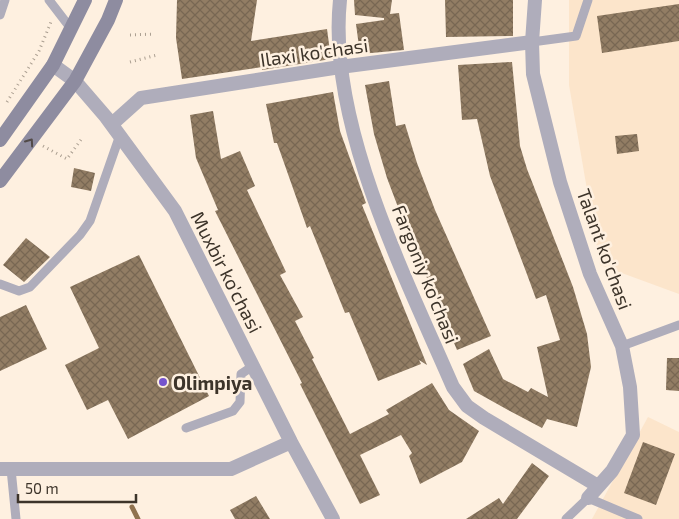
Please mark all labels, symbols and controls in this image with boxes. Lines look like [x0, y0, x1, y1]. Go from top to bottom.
street label: Ilaxi ko'chasi [259, 33, 369, 71]
one-way arrow [23, 139, 33, 148]
street label: Talant ko'chasi [572, 185, 638, 313]
street label: Fargoniy ko'chasi [388, 201, 464, 347]
street label: Muxbir ko'chasi [187, 207, 267, 337]
place label: Olimpiya [173, 371, 252, 395]
marker: Olimpiya [157, 376, 169, 388]
scale bar [18, 472, 135, 504]
text: 50 m [25, 479, 59, 497]

